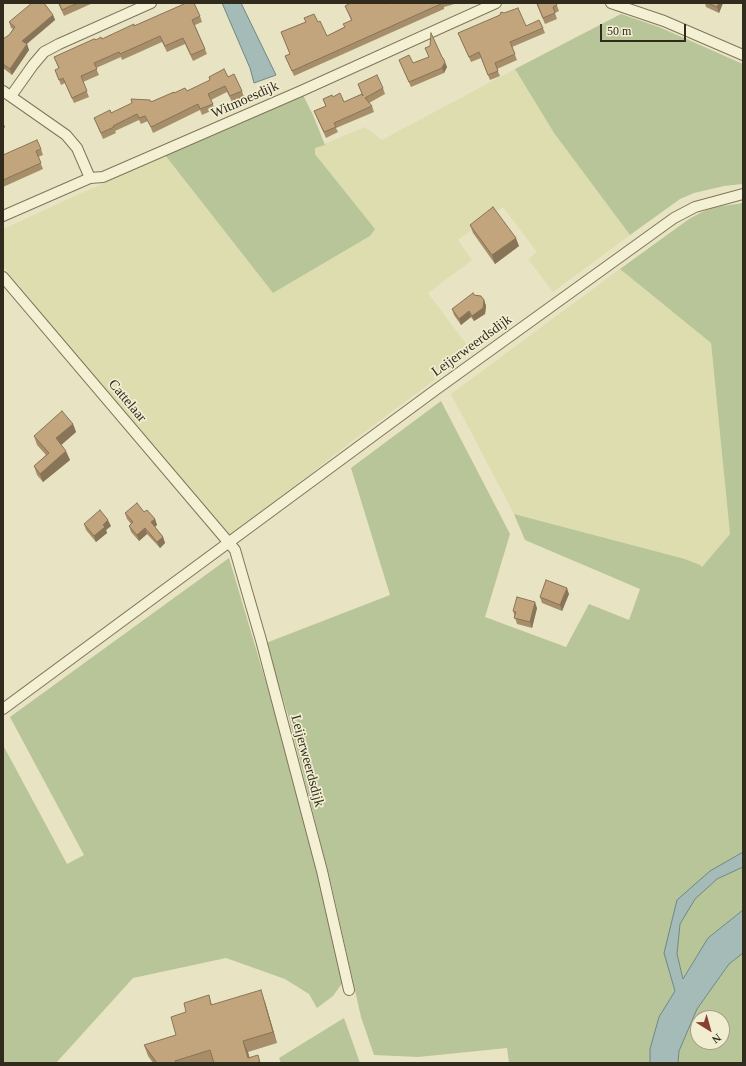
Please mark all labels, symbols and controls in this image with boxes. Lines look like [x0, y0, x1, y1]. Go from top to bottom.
scale bar [602, 16, 688, 42]
text: 50 m [607, 24, 631, 38]
street label: Witmoesdijk [209, 78, 281, 122]
street label: Leijerweerdsdijk [429, 311, 515, 381]
street label: Cattelaar [104, 376, 150, 426]
street label: Leijerweerdsdijk [287, 713, 327, 809]
north arrow [690, 1010, 730, 1050]
text: N [710, 1032, 723, 1046]

